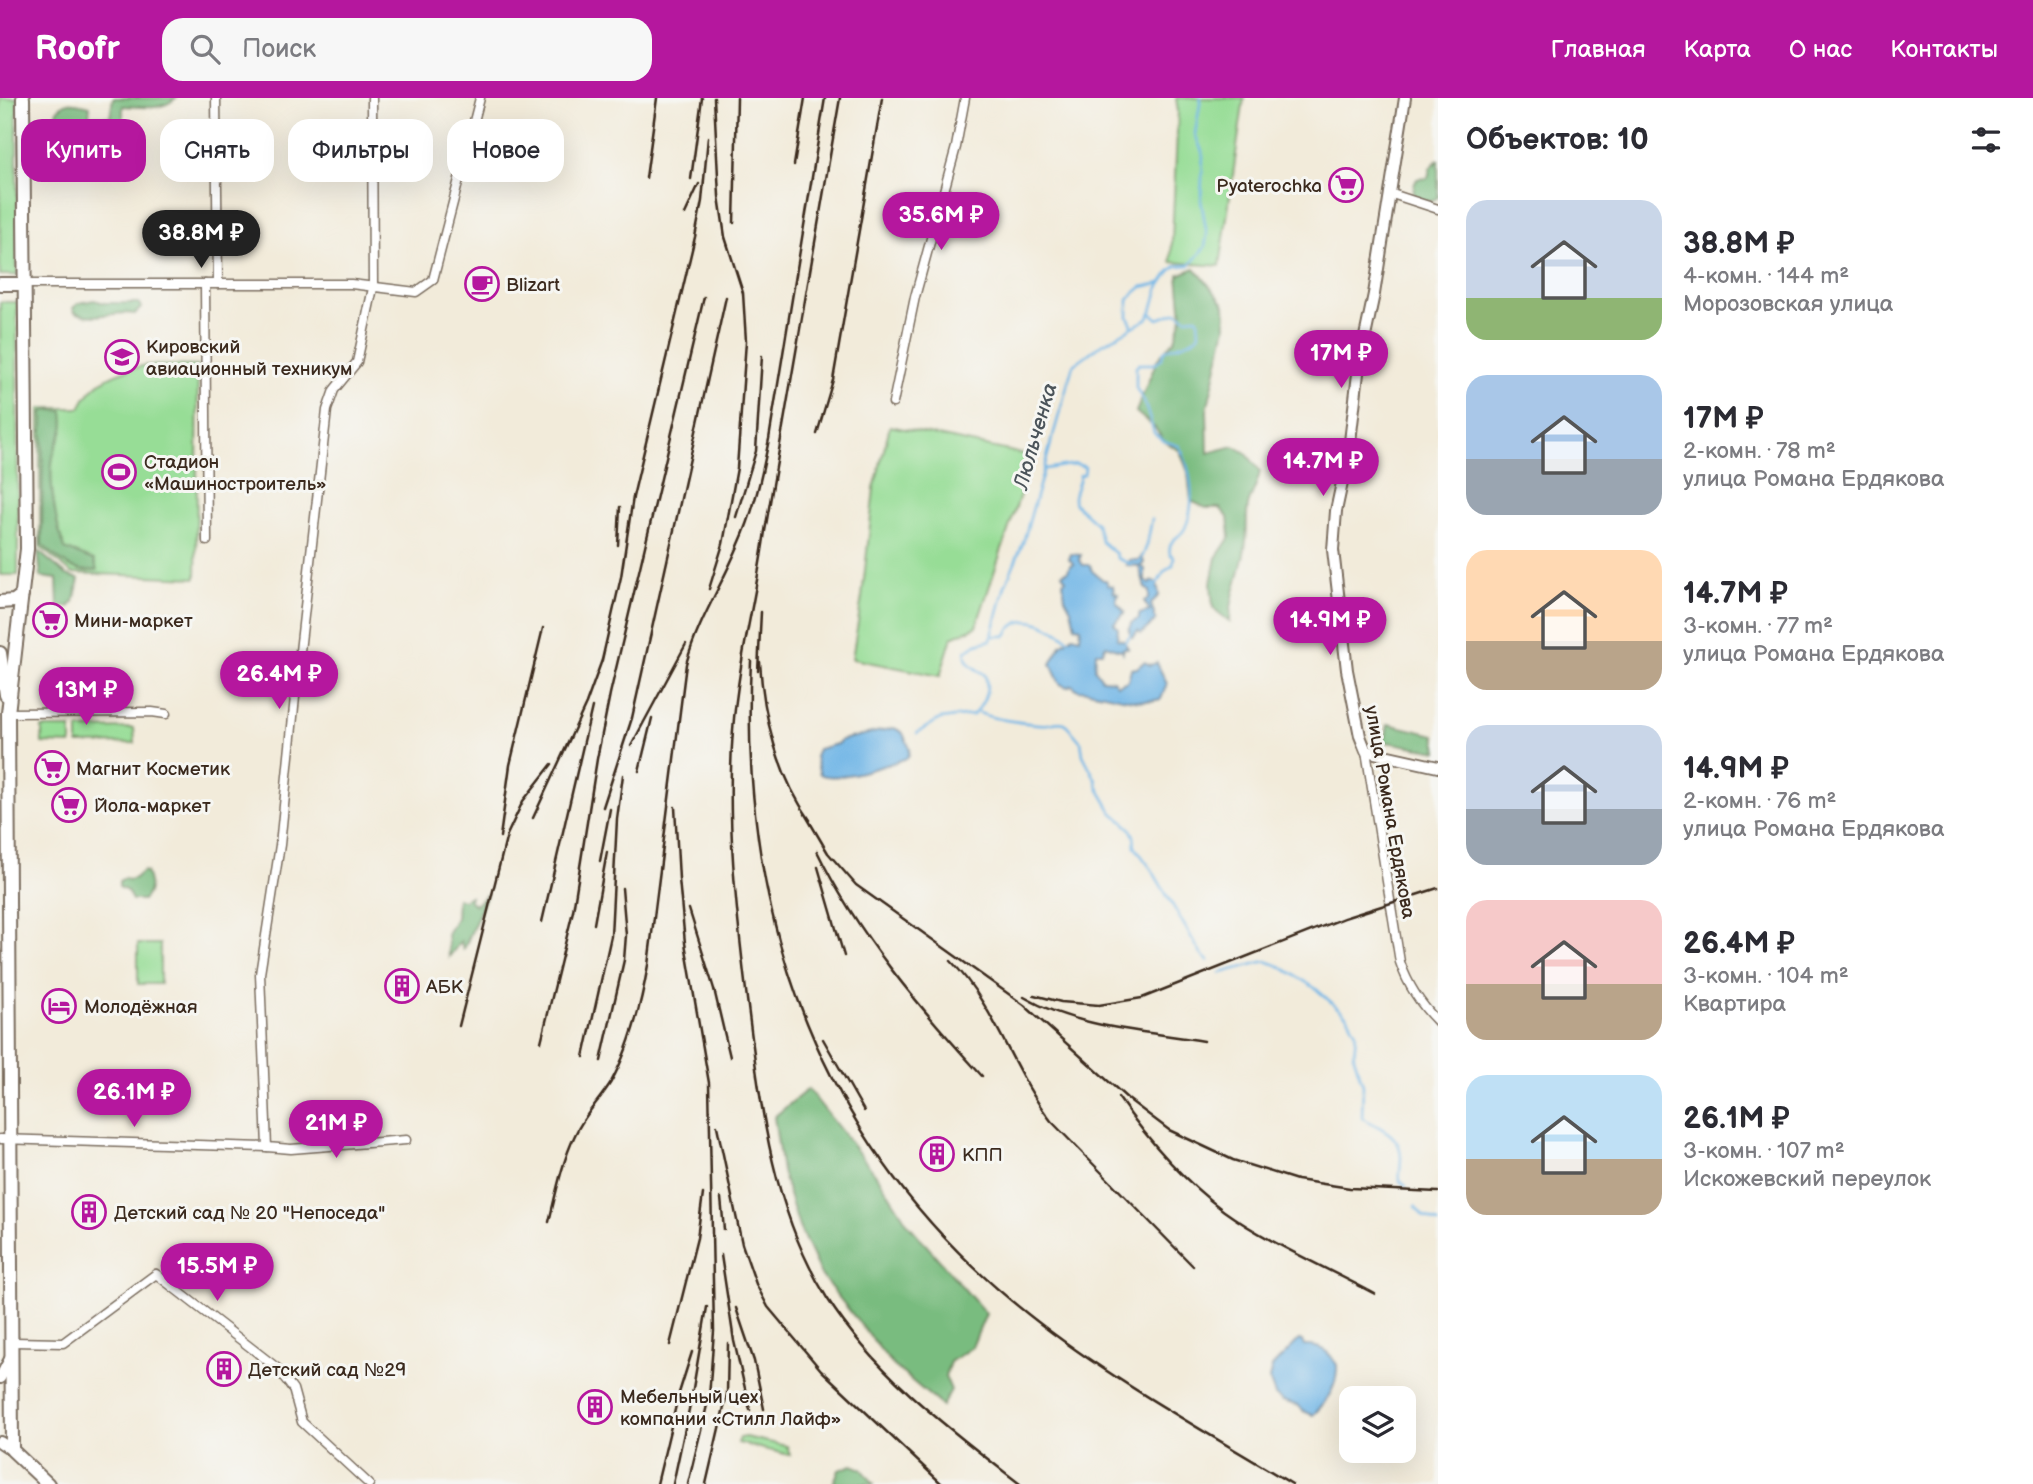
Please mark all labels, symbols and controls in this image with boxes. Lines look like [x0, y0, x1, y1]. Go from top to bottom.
search box [162, 18, 652, 81]
text: Roofr [35, 29, 120, 69]
icon: search [186, 30, 224, 68]
text: Поиск [242, 34, 316, 65]
text: Главная [1551, 35, 1645, 64]
text: Карта [1683, 35, 1751, 64]
text: О нас [1789, 35, 1852, 64]
text: Контакты [1890, 35, 1998, 64]
chip: Купить [21, 119, 146, 182]
chip: Снять [160, 119, 274, 182]
chip: Фильтры [288, 119, 433, 182]
chip: Новое [447, 119, 564, 182]
icon: filters [1967, 121, 2005, 159]
text: Объектов: 10 [1466, 122, 1649, 158]
supermarket icon: Pyaterochka [1327, 166, 1365, 204]
place label: Pyaterochka [1216, 175, 1322, 198]
pin: 35.6M ₽ [876, 192, 1006, 252]
text: 35.6M ₽ [898, 201, 984, 229]
pin: 38.8M ₽ [136, 211, 266, 270]
text: 38.8M ₽ [158, 219, 244, 247]
text: 38.8M ₽ [1683, 226, 1795, 262]
icon: home [1522, 228, 1606, 312]
text: 4-комн. · 144 m² [1683, 262, 1849, 290]
cafe icon: Blizart [463, 265, 501, 303]
place label: Blizart [506, 274, 560, 297]
text: Морозовская улица [1683, 290, 1893, 318]
pin: 17M ₽ [1292, 330, 1390, 390]
place label: Кировский авиационный техникум [146, 336, 353, 381]
school or university icon: Кировский авиационный техникум [103, 338, 141, 376]
text: 17M ₽ [1310, 339, 1372, 367]
water label: Люльченка [1008, 380, 1063, 494]
text: 17M ₽ [1683, 401, 1764, 437]
icon: home [1522, 403, 1606, 487]
text: 2-комн. · 78 m² [1683, 437, 1836, 465]
pin: 14.7M ₽ [1258, 438, 1388, 498]
text: 14.7M ₽ [1283, 447, 1363, 475]
place label: Стадион «Машиностроитель» [144, 451, 327, 496]
sports icon: Стадион «Машиностроитель» [100, 453, 138, 491]
text: улица Романа Ердякова [1683, 465, 1945, 493]
text: 14.7M ₽ [1683, 576, 1788, 612]
icon: home [1522, 578, 1606, 662]
pin: 14.9M ₽ [1265, 598, 1395, 657]
supermarket icon: Мини-маркет [31, 601, 69, 639]
text: 14.9M ₽ [1289, 606, 1371, 634]
place label: Мини-маркет [74, 610, 193, 633]
text: 3-комн. · 77 m² [1683, 612, 1833, 640]
text: улица Романа Ердякова [1683, 640, 1945, 668]
pin: 26.4M ₽ [214, 652, 344, 711]
text: 26.4M ₽ [236, 660, 322, 688]
pin: 13M ₽ [37, 668, 135, 727]
text: 13M ₽ [55, 676, 117, 704]
street label: улица Романа Ердякова [1359, 704, 1420, 921]
supermarket icon: Магнит Косметик [33, 749, 71, 787]
text: 14.9M ₽ [1683, 751, 1789, 787]
icon: home [1522, 753, 1606, 837]
place label: Магнит Косметик [76, 758, 230, 781]
supermarket icon: Йола-маркет [50, 786, 88, 824]
text: 2-комн. · 76 m² [1683, 787, 1836, 815]
place label: Йола-маркет [94, 795, 211, 818]
text: улица Романа Ердякова [1683, 815, 1945, 843]
text: 26.4M ₽ [1683, 926, 1795, 962]
icon: home [1522, 928, 1606, 1012]
text: 3-комн. · 104 m² [1683, 962, 1849, 990]
building icon: АБК [383, 967, 421, 1005]
place label: АБК [425, 976, 464, 999]
hotel icon: Молодёжная [40, 987, 78, 1025]
text: Квартира [1683, 990, 1786, 1018]
place label: Молодёжная [84, 996, 198, 1019]
pin: 26.1M ₽ [69, 1070, 199, 1129]
text: 26.1M ₽ [93, 1078, 175, 1106]
pin: 21M ₽ [287, 1100, 385, 1160]
text: 26.1M ₽ [1683, 1101, 1790, 1137]
icon: home [1522, 1103, 1606, 1187]
text: 21M ₽ [305, 1109, 367, 1137]
building icon: КПП [918, 1135, 956, 1173]
text: 3-комн. · 107 m² [1683, 1137, 1845, 1165]
place label: КПП [962, 1144, 1003, 1167]
text: Искожевский переулок [1683, 1165, 1931, 1193]
building icon: Детский сад № 20 "Непоседа" [70, 1193, 108, 1231]
place label: Детский сад № 20 "Непоседа" [114, 1202, 385, 1225]
pin: 15.5M ₽ [152, 1244, 282, 1303]
text: 15.5M ₽ [177, 1252, 257, 1280]
building icon: Детский сад №29 [205, 1350, 243, 1388]
place label: Детский сад №29 [248, 1359, 406, 1382]
place label: Мебельный цех компании «Стилл Лайф» [620, 1386, 841, 1431]
map controls [1339, 1386, 1416, 1463]
button: layers [1339, 1386, 1416, 1463]
building icon: Мебельный цех компании «Стилл Лайф» [576, 1388, 614, 1426]

